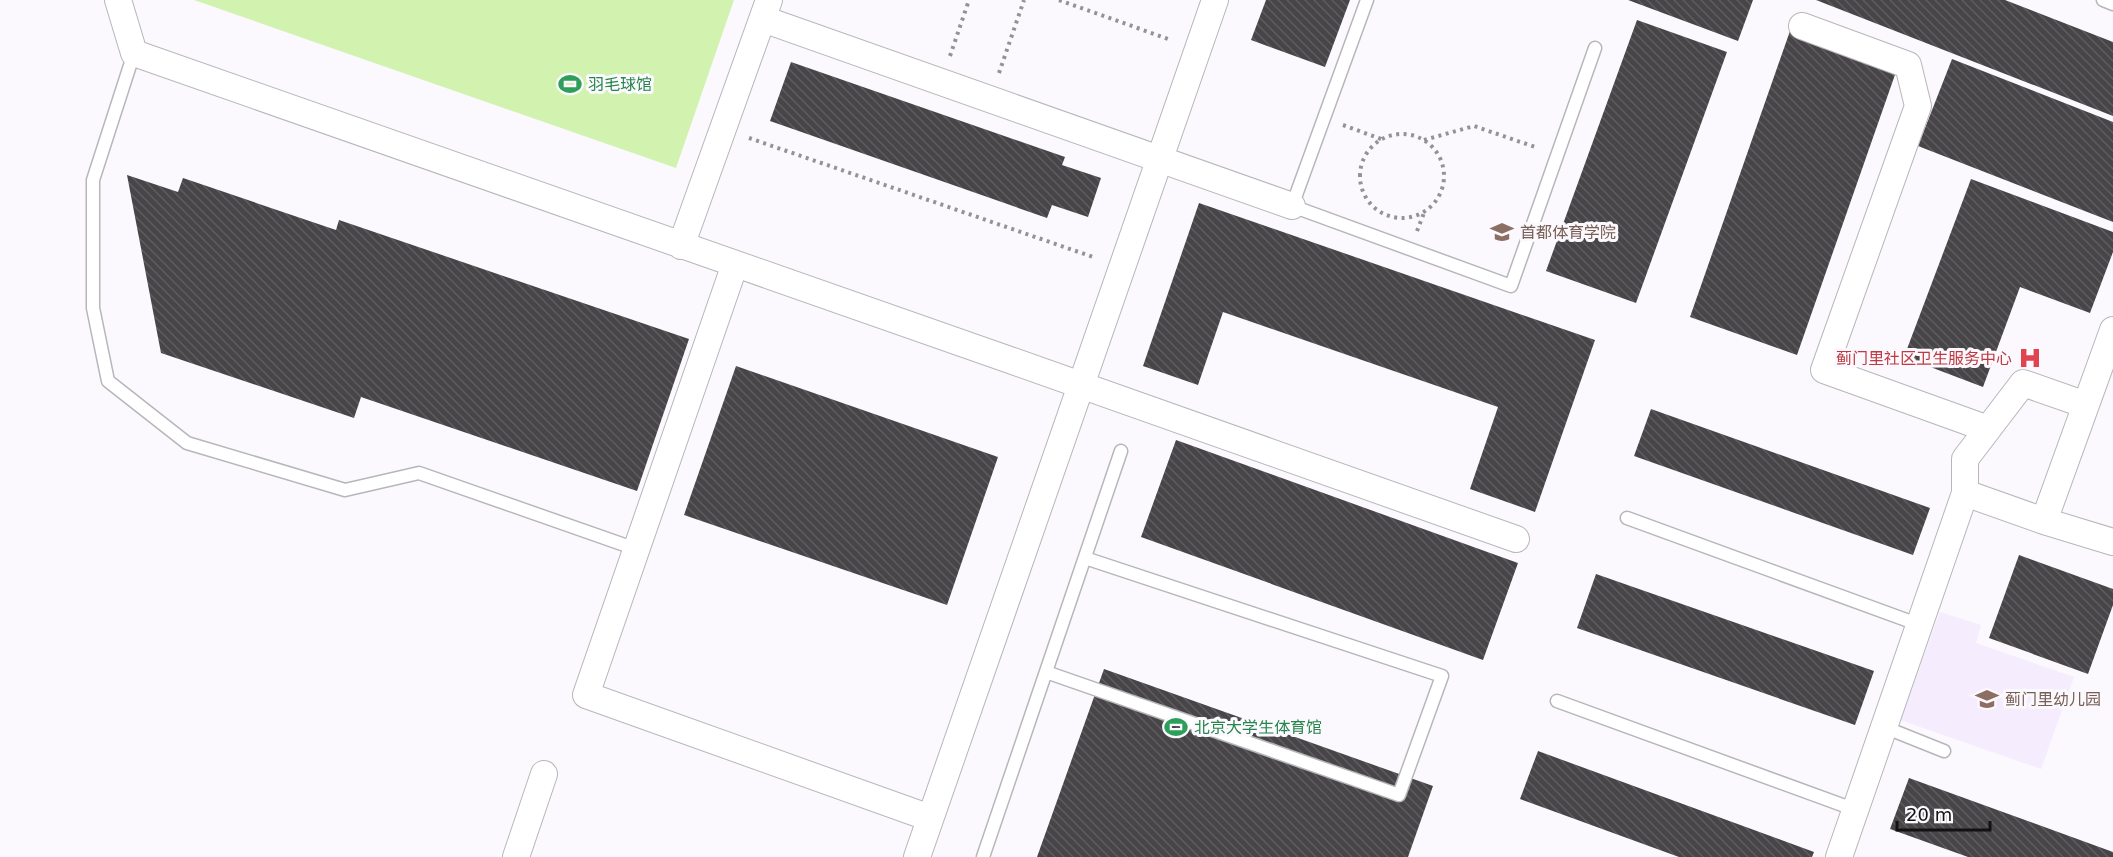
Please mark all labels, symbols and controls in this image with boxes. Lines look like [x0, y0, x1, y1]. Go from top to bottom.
sports icon: 羽毛球馆 [557, 71, 583, 97]
place label: 羽毛球馆 [588, 75, 652, 94]
school or university icon: 首都体育学院 [1489, 219, 1515, 245]
place label: 首都体育学院 [1520, 223, 1616, 242]
hospital icon: 蓟门里社区卫生服务中心 [2017, 345, 2043, 371]
place label: 蓟门里社区卫生服务中心 [1836, 349, 2012, 368]
school or university icon: 蓟门里幼儿园 [1974, 686, 2000, 712]
place label: 蓟门里幼儿园 [2005, 690, 2101, 709]
sports icon: 北京大学生体育馆 [1163, 714, 1189, 740]
place label: 北京大学生体育馆 [1194, 718, 1322, 737]
scale bar [1897, 794, 1990, 832]
text: 20 m [1906, 804, 1952, 825]

